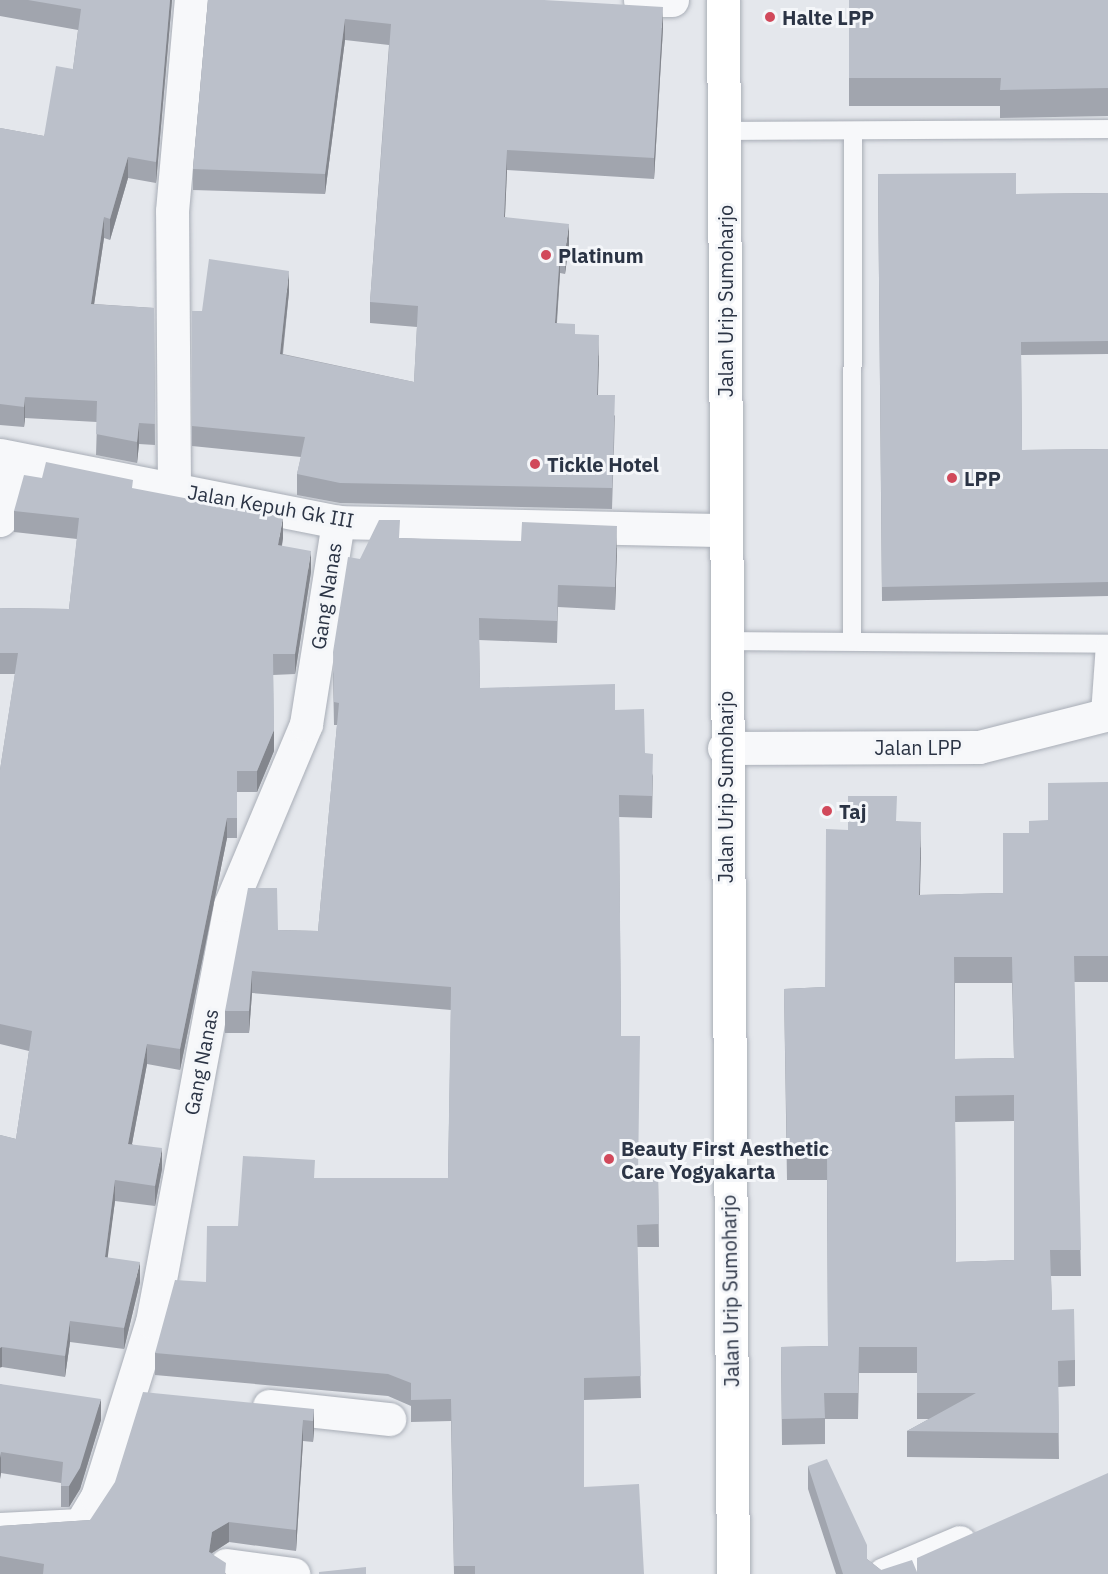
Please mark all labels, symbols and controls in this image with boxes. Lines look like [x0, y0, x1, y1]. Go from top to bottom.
place label: Halte LPP [782, 5, 874, 29]
marker: Halte LPP [763, 10, 777, 24]
street label: Jalan Urip Sumoharjo [713, 205, 737, 397]
place label: Platinum [558, 243, 644, 267]
marker: Platinum [539, 248, 553, 262]
place label: Tickle Hotel [547, 452, 659, 476]
marker: Tickle Hotel [528, 457, 542, 471]
place label: LPP [964, 466, 1001, 490]
marker: LPP [945, 471, 959, 485]
street label: Jalan Kepuh Gk III [186, 480, 356, 532]
street label: Gang Nanas [306, 541, 346, 651]
street label: Jalan Urip Sumoharjo [713, 691, 737, 883]
street label: Jalan LPP [874, 735, 962, 759]
place label: Taj [839, 799, 866, 823]
marker: Taj [820, 804, 834, 818]
street label: Gang Nanas [179, 1007, 223, 1117]
place label: Beauty First Aesthetic Care Yogyakarta [621, 1136, 829, 1183]
marker: Beauty First Aesthetic Care Yogyakarta [602, 1152, 616, 1166]
street label: Jalan Urip Sumoharjo [716, 1195, 744, 1387]

